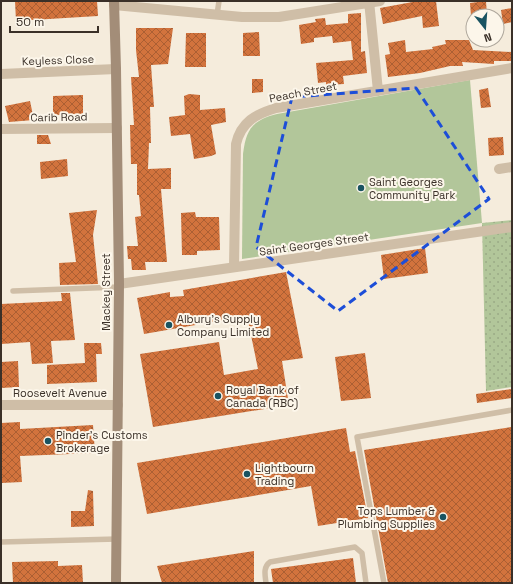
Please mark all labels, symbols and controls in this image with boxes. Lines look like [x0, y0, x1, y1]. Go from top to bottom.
scale bar [10, 8, 98, 34]
north arrow [465, 8, 505, 48]
text: 50 m [16, 14, 44, 30]
text: N [482, 30, 493, 45]
street label: Keyless Close [22, 52, 94, 68]
street label: Peach Street [268, 79, 338, 105]
street label: Carib Road [30, 110, 88, 124]
place label: Saint Georges Community Park [369, 175, 455, 202]
marker: Saint Georges Community Park [356, 183, 366, 193]
street label: Saint Georges Street [258, 229, 370, 259]
street label: Mackey Street [99, 253, 113, 331]
place label: Albury's Supply Company Limited [177, 312, 269, 339]
marker: Albury's Supply Company Limited [164, 320, 174, 330]
place label: Royal Bank of Canada (RBC) [226, 383, 299, 410]
street label: Roosevelt Avenue [13, 386, 107, 400]
marker: Royal Bank of Canada (RBC) [213, 391, 223, 401]
place label: Pinder's Customs Brokerage [56, 428, 148, 455]
marker: Pinder's Customs Brokerage [43, 436, 53, 446]
place label: Lightbourn Trading [255, 461, 314, 488]
marker: Lightbourn Trading [242, 469, 252, 479]
place label: Tops Lumber & Plumbing Supplies [338, 504, 435, 531]
marker: Tops Lumber & Plumbing Supplies [438, 512, 448, 522]

